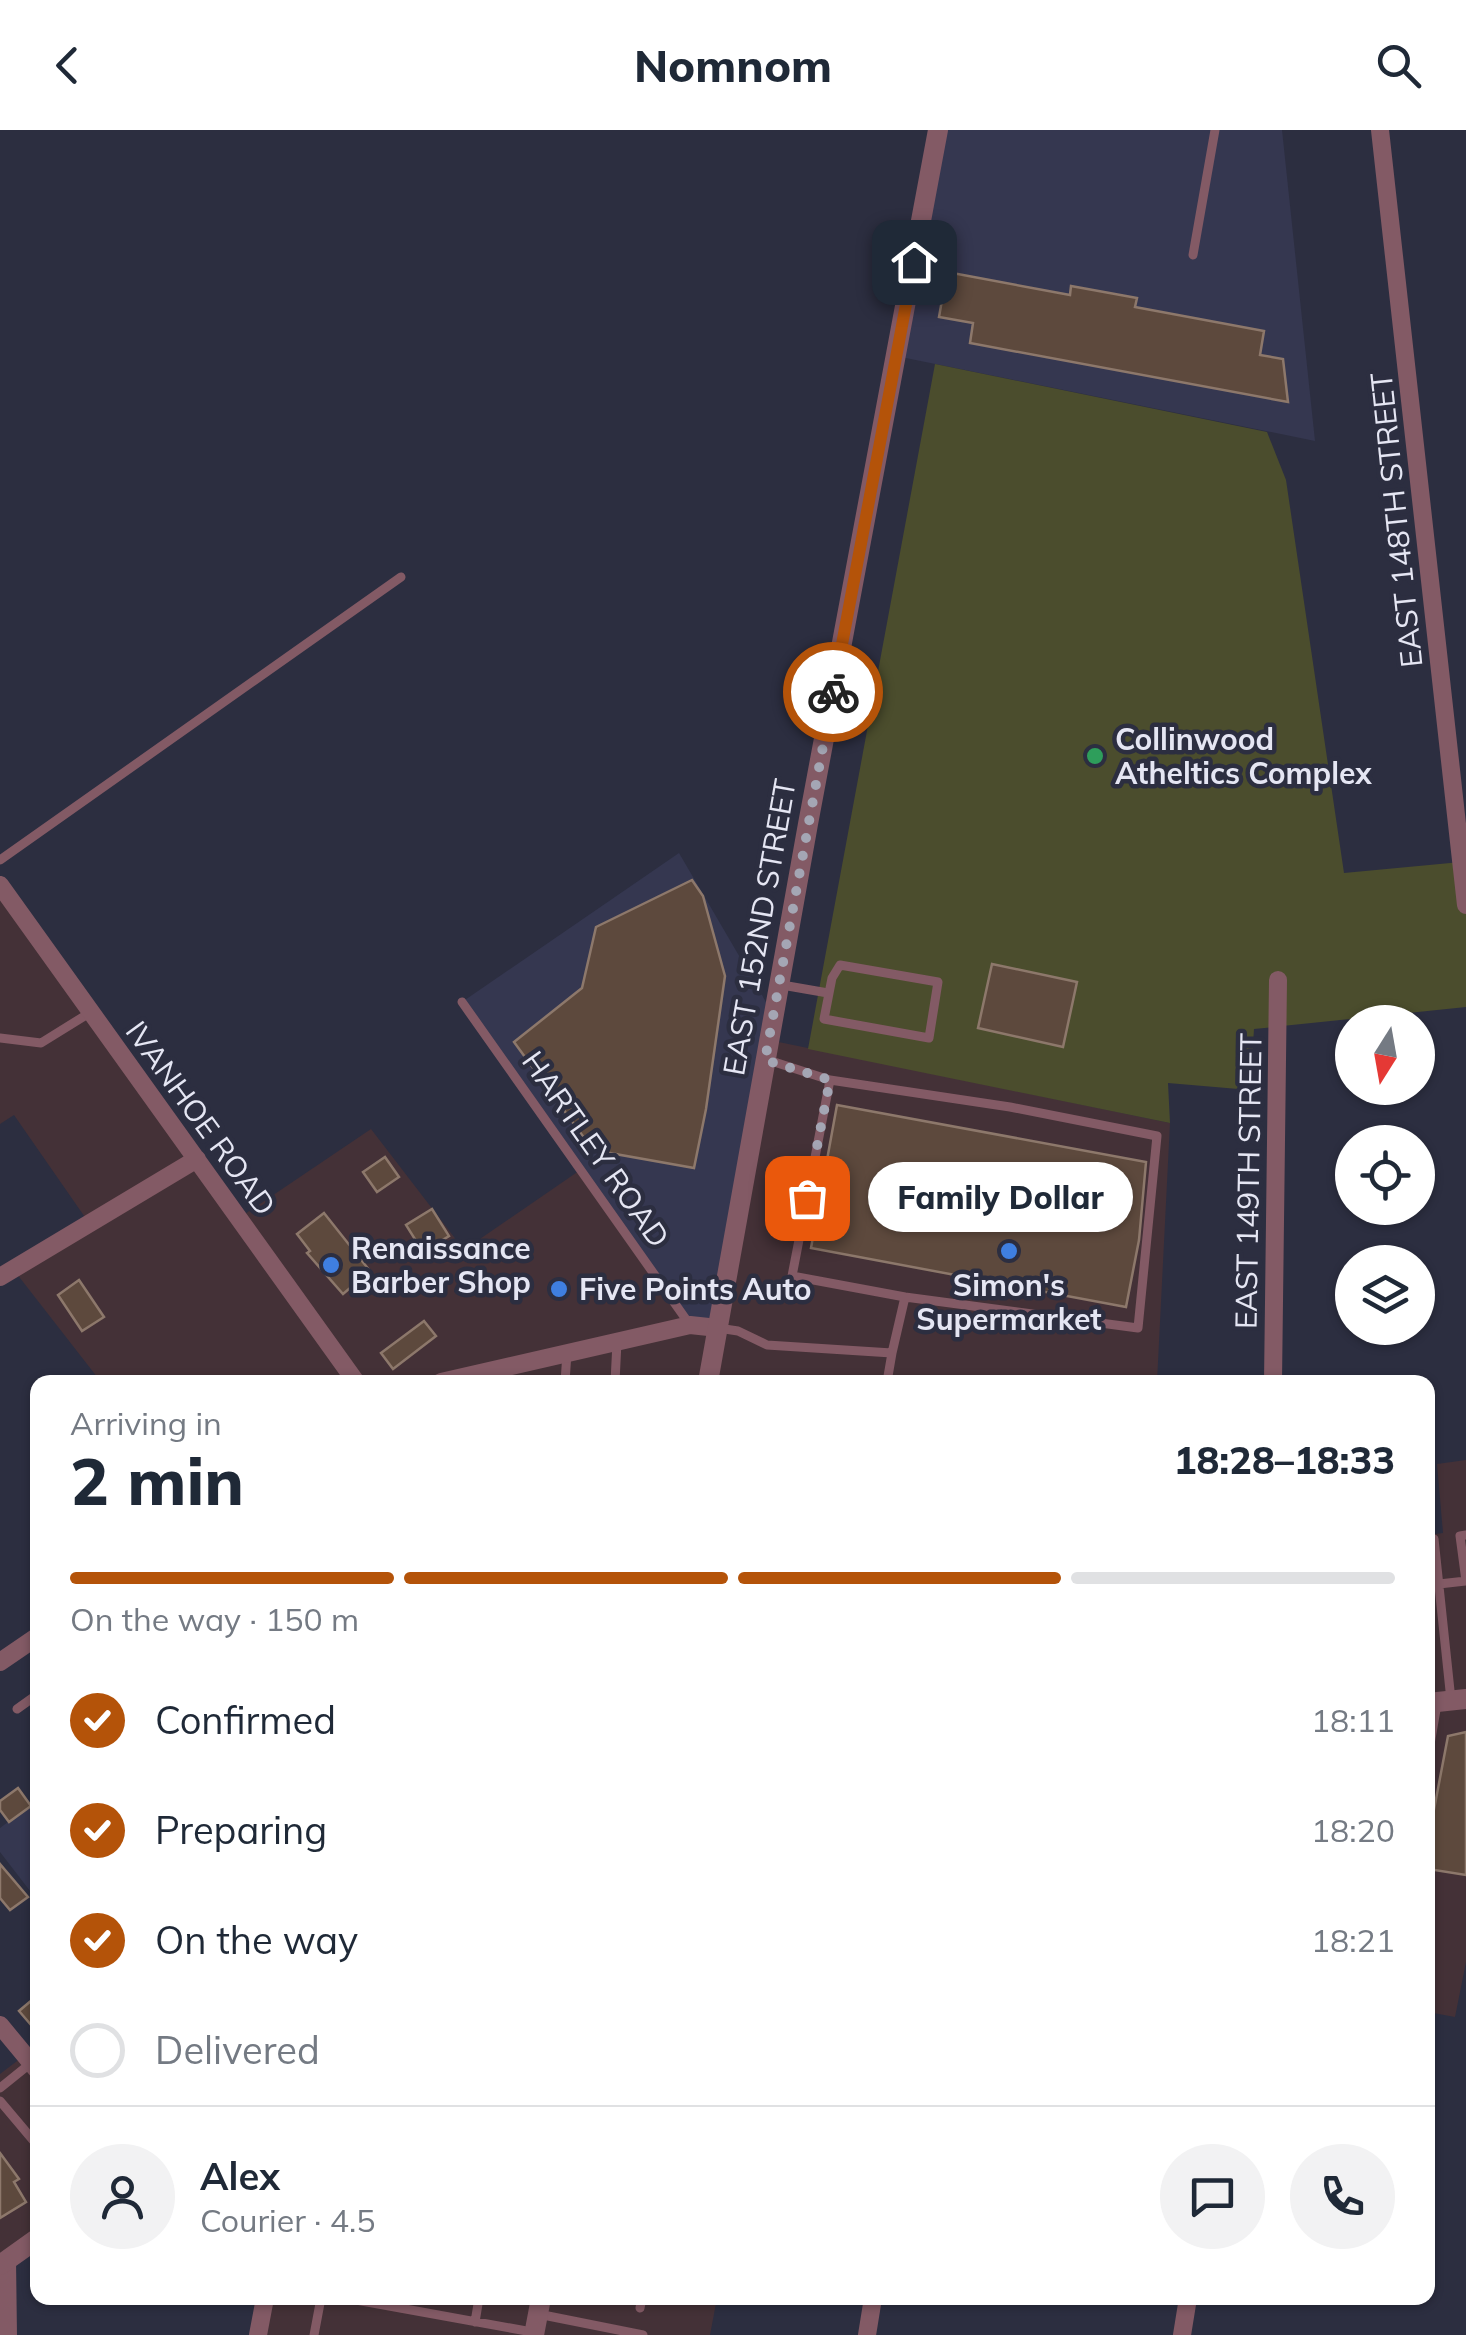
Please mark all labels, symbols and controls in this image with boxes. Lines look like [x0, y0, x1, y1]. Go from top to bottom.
text: Nomnom [634, 37, 832, 93]
icon: back [40, 38, 95, 93]
icon: search [1371, 38, 1426, 93]
pin [872, 220, 957, 305]
icon: home [887, 235, 942, 290]
street label: EAST 148TH STREET [1362, 371, 1430, 669]
courier [783, 642, 883, 742]
icon: bike [806, 665, 861, 720]
place label: Collinwood Atheltics Complex [1115, 720, 1372, 792]
marker: Collinwood Atheltics Complex [1084, 745, 1106, 767]
street label: EAST 152ND STREET [714, 776, 804, 1078]
north arrow [1335, 1005, 1435, 1105]
map controls [1335, 1005, 1435, 1345]
street label: IVANHOE ROAD [118, 1013, 284, 1223]
street label: EAST 149TH STREET [1226, 1033, 1270, 1329]
street label: HARTLEY ROAD [514, 1043, 678, 1255]
button: locate [1335, 1125, 1435, 1225]
pin [765, 1156, 850, 1241]
callout: Family Dollar [867, 1163, 1132, 1233]
icon: bag [780, 1171, 835, 1226]
text: Family Dollar [897, 1177, 1104, 1217]
place label: Renaissance Barber Shop [351, 1229, 531, 1301]
marker: Simon's Supermarket [998, 1240, 1020, 1262]
button: layers [1335, 1245, 1435, 1345]
marker: Renaissance Barber Shop [320, 1254, 342, 1276]
place label: Simon's Supermarket [916, 1266, 1102, 1338]
place label: Five Points Auto [579, 1270, 812, 1308]
marker: Five Points Auto [548, 1278, 570, 1300]
text: Arriving in [70, 1403, 222, 1443]
text: 18:28–18:33 [1174, 1436, 1395, 1484]
text: 2 min [70, 1440, 244, 1521]
text: On the way · 150 m [70, 1599, 359, 1639]
icon: check [70, 1693, 125, 1748]
text: Confirmed [155, 1696, 336, 1744]
text: 18:11 [1311, 1700, 1395, 1740]
icon: check [70, 1803, 125, 1858]
text: Preparing [155, 1806, 327, 1854]
text: 18:20 [1311, 1810, 1395, 1850]
icon: check [70, 1913, 125, 1968]
text: On the way [155, 1916, 358, 1964]
text: 18:21 [1311, 1920, 1395, 1960]
text: Delivered [155, 2026, 320, 2074]
button: person [70, 2144, 175, 2249]
button: chat [1160, 2144, 1265, 2249]
button: phone [1290, 2144, 1395, 2249]
text: Alex [200, 2152, 280, 2200]
text: Courier · 4.5 [200, 2200, 376, 2240]

